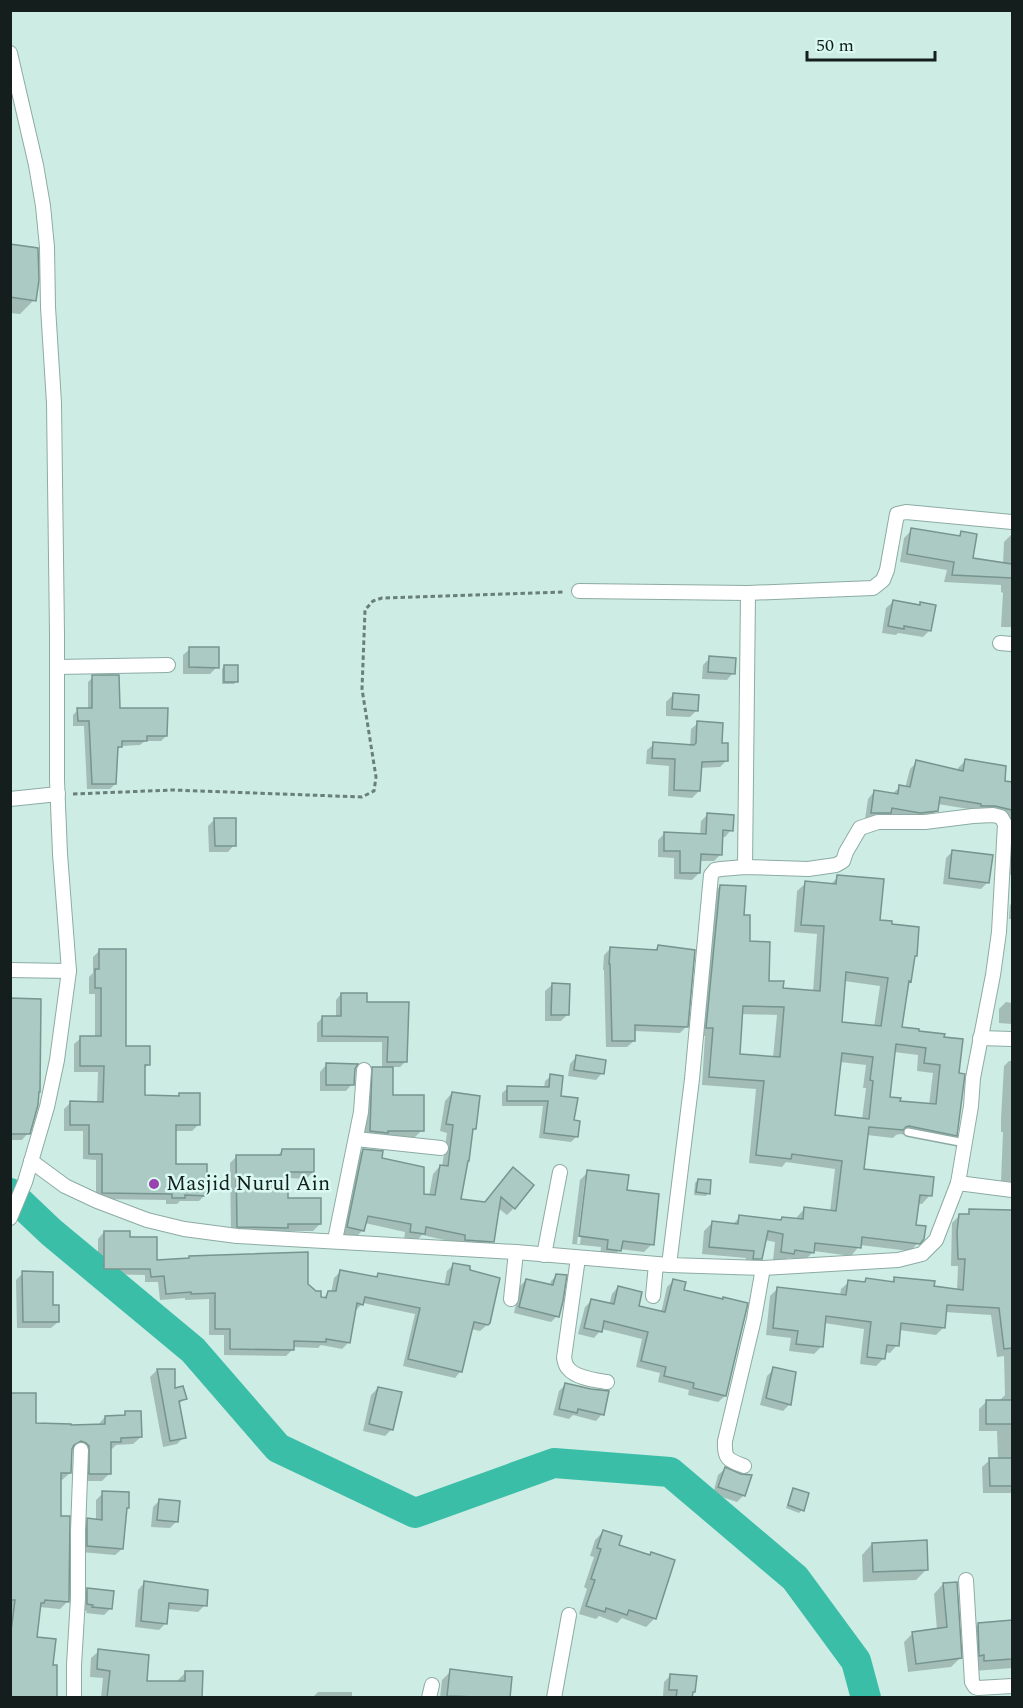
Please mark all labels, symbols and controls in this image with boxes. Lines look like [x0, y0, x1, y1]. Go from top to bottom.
scale bar [807, 24, 934, 62]
text: 50 m [816, 32, 854, 59]
place label: Masjid Nurul Ain [166, 1168, 330, 1200]
marker: Masjid Nurul Ain [147, 1177, 161, 1191]

